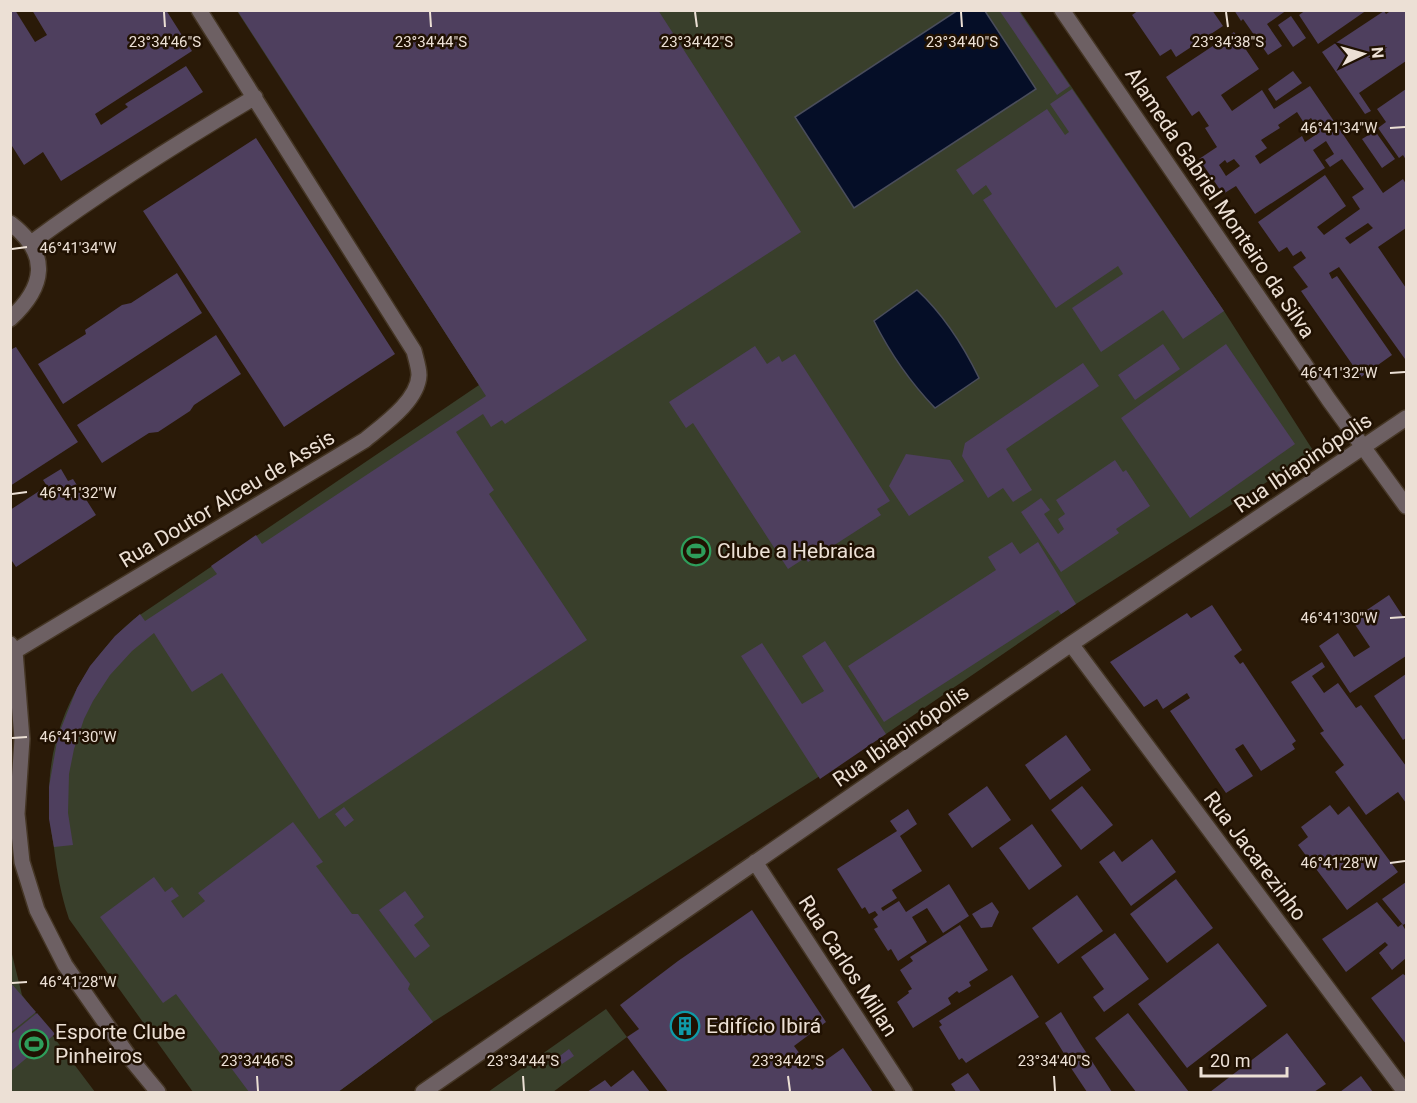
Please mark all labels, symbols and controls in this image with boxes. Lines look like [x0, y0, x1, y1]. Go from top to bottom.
north arrow [1333, 24, 1393, 84]
text: 23°34'46"S [129, 33, 201, 51]
text: 23°34'44"S [395, 33, 467, 51]
text: 23°34'42"S [661, 33, 733, 51]
text: 23°34'40"S [926, 33, 998, 51]
text: 23°34'38"S [1192, 33, 1264, 51]
text: N [1367, 46, 1387, 59]
street label: Alameda Gabriel Monteiro da Silva [1120, 63, 1320, 343]
text: 46°41'34"W [1301, 119, 1377, 137]
text: 46°41'34"W [40, 239, 116, 257]
text: 46°41'32"W [1301, 364, 1377, 382]
street label: Rua Ibiapinópolis [1230, 408, 1376, 518]
street label: Rua Doutor Alceu de Assis [115, 425, 339, 573]
text: 46°41'32"W [40, 484, 116, 502]
sports icon: Clube a Hebraica [680, 535, 712, 567]
place label: Clube a Hebraica [717, 539, 876, 563]
text: 46°41'30"W [1301, 609, 1377, 627]
street label: Rua Ibiapinópolis [828, 680, 974, 792]
text: 46°41'30"W [40, 728, 116, 746]
street label: Rua Jacarezinho [1199, 787, 1311, 925]
text: 46°41'28"W [1301, 854, 1377, 872]
street label: Rua Carlos Millan [794, 891, 902, 1041]
text: 46°41'28"W [40, 973, 116, 991]
building icon: Edifício Ibirá [669, 1010, 701, 1042]
place label: Edifício Ibirá [706, 1014, 821, 1038]
place label: Esporte Clube Pinheiros [55, 1020, 186, 1068]
sports icon: Esporte Clube Pinheiros [18, 1028, 50, 1060]
scale bar [1201, 1040, 1286, 1078]
text: 20 m [1210, 1050, 1250, 1071]
text: 23°34'46"S [221, 1052, 293, 1070]
text: 23°34'44"S [487, 1052, 559, 1070]
text: 23°34'42"S [752, 1052, 824, 1070]
text: 23°34'40"S [1018, 1052, 1090, 1070]

